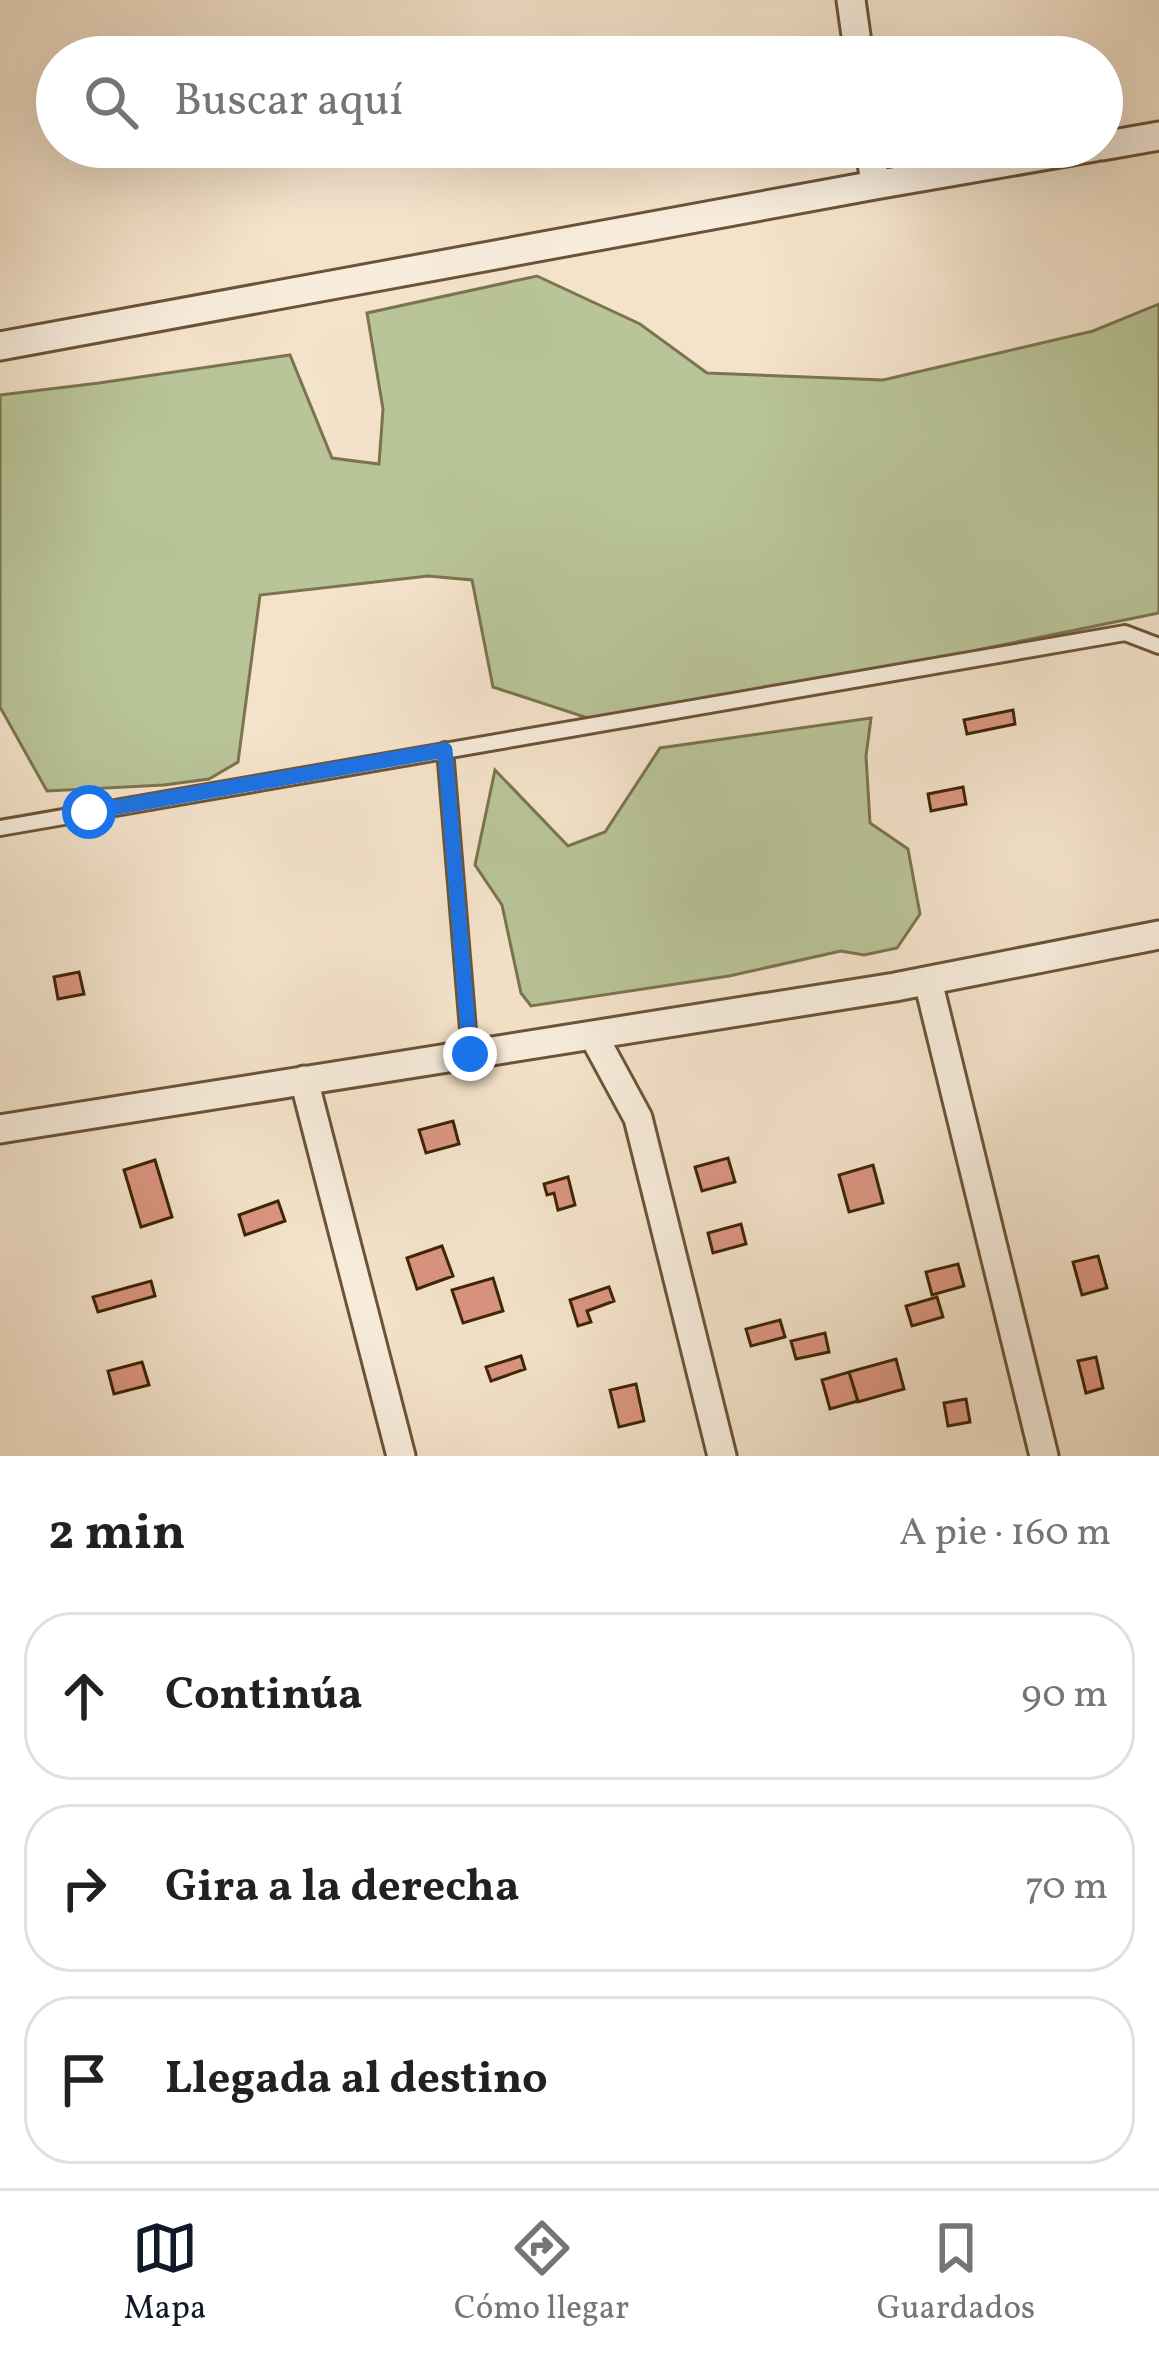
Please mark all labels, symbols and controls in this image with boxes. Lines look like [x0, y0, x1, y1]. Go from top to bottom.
search box [36, 36, 1123, 168]
icon: search [78, 69, 144, 135]
text: Buscar aquí [174, 71, 403, 134]
route start [62, 785, 116, 839]
route end [443, 1027, 497, 1081]
text: 2 min [48, 1499, 186, 1570]
text: A pie · 160 m [899, 1507, 1111, 1561]
icon: ahead [51, 1663, 117, 1729]
text: Continúa [165, 1665, 363, 1728]
text: 90 m [1021, 1669, 1108, 1723]
icon: right [51, 1855, 117, 1921]
text: Gira a la derecha [165, 1857, 520, 1920]
text: 70 m [1025, 1861, 1108, 1915]
icon: arrive [51, 2047, 117, 2113]
text: Llegada al destino [165, 2049, 548, 2112]
tab: Mapa [124, 2215, 206, 2333]
tab: Cómo llegar [454, 2215, 629, 2333]
tab: Guardados [877, 2215, 1035, 2333]

